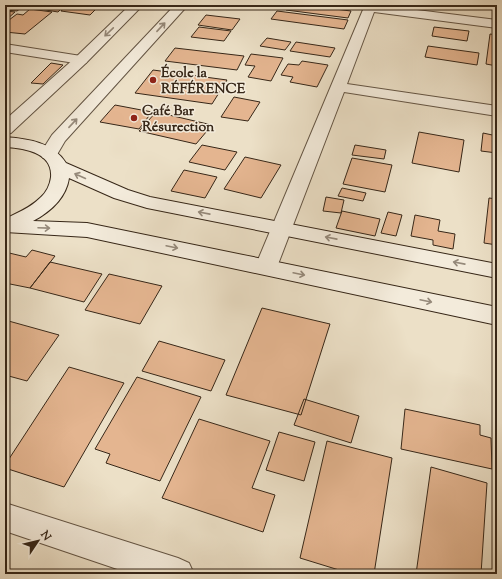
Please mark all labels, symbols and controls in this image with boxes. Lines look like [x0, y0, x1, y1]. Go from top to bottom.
one-way arrow [156, 22, 166, 32]
one-way arrow [104, 27, 114, 37]
place label: École la RÉFÉRENCE [161, 63, 246, 100]
marker: École la RÉFÉRENCE [148, 75, 158, 85]
place label: Café Bar Résurection [142, 102, 215, 138]
marker: Café Bar Résurection [129, 113, 139, 123]
one-way arrow [68, 118, 78, 128]
one-way arrow [74, 172, 86, 179]
one-way arrow [198, 208, 211, 216]
one-way arrow [37, 224, 50, 231]
one-way arrow [325, 234, 338, 242]
one-way arrow [165, 243, 178, 251]
one-way arrow [453, 259, 466, 267]
one-way arrow [292, 270, 305, 278]
one-way arrow [420, 298, 433, 306]
north arrow [18, 521, 58, 561]
text: N [36, 527, 55, 544]

